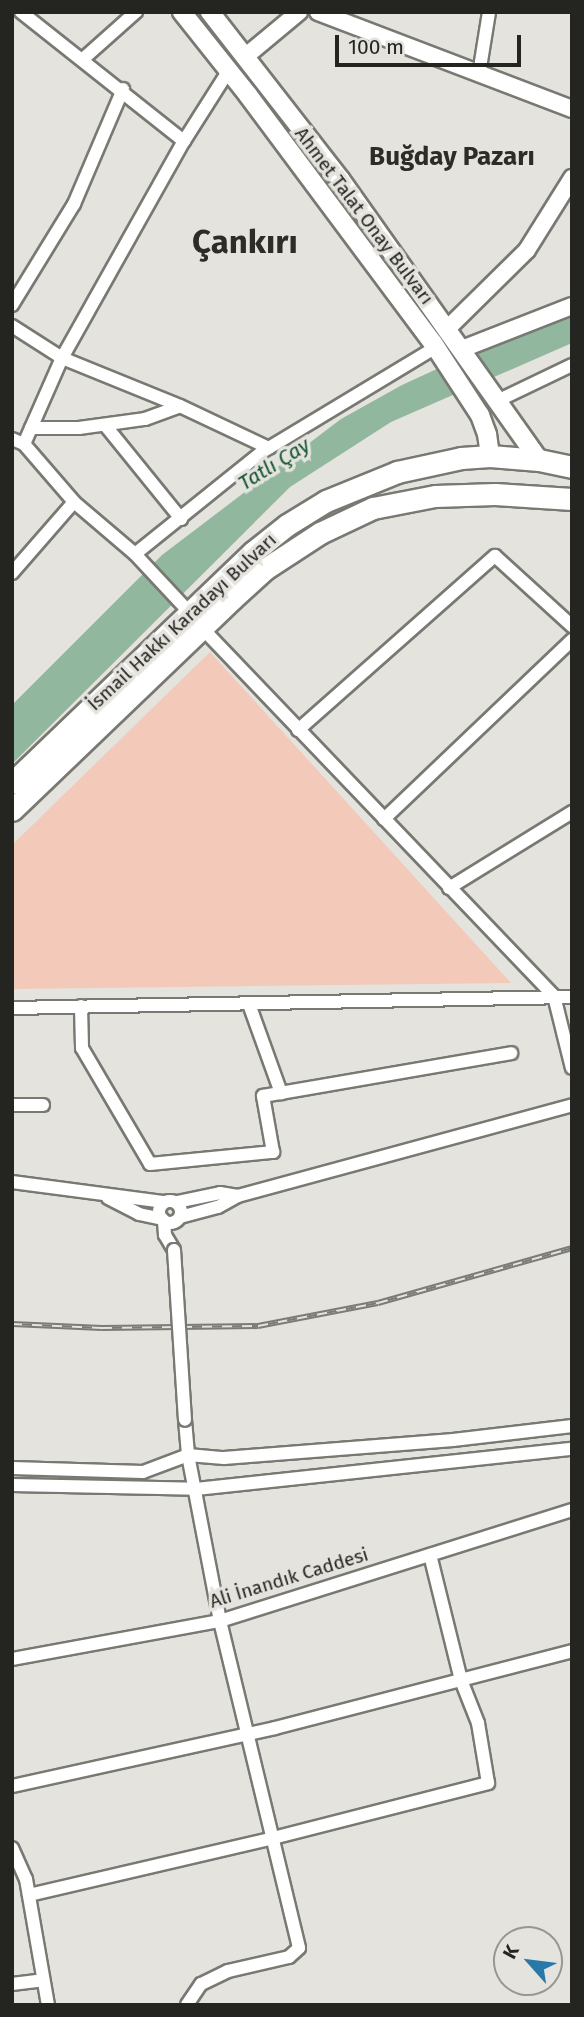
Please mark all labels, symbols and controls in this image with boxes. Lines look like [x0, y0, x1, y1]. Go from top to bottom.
scale bar [339, 21, 524, 65]
text: 100 m [348, 34, 404, 60]
street label: Ahmet Talat Onay Bulvarı [290, 123, 438, 309]
district label: Buğday Pazarı [369, 141, 535, 173]
district label: Çankırı [192, 223, 298, 263]
water label: Tatlı Çay [234, 432, 314, 496]
street label: İsmail Hakkı Karadayı Bulvarı [83, 528, 281, 716]
street label: Ali İnandık Caddesi [207, 1543, 371, 1613]
north arrow [493, 1926, 563, 1996]
text: K [498, 1941, 524, 1963]

